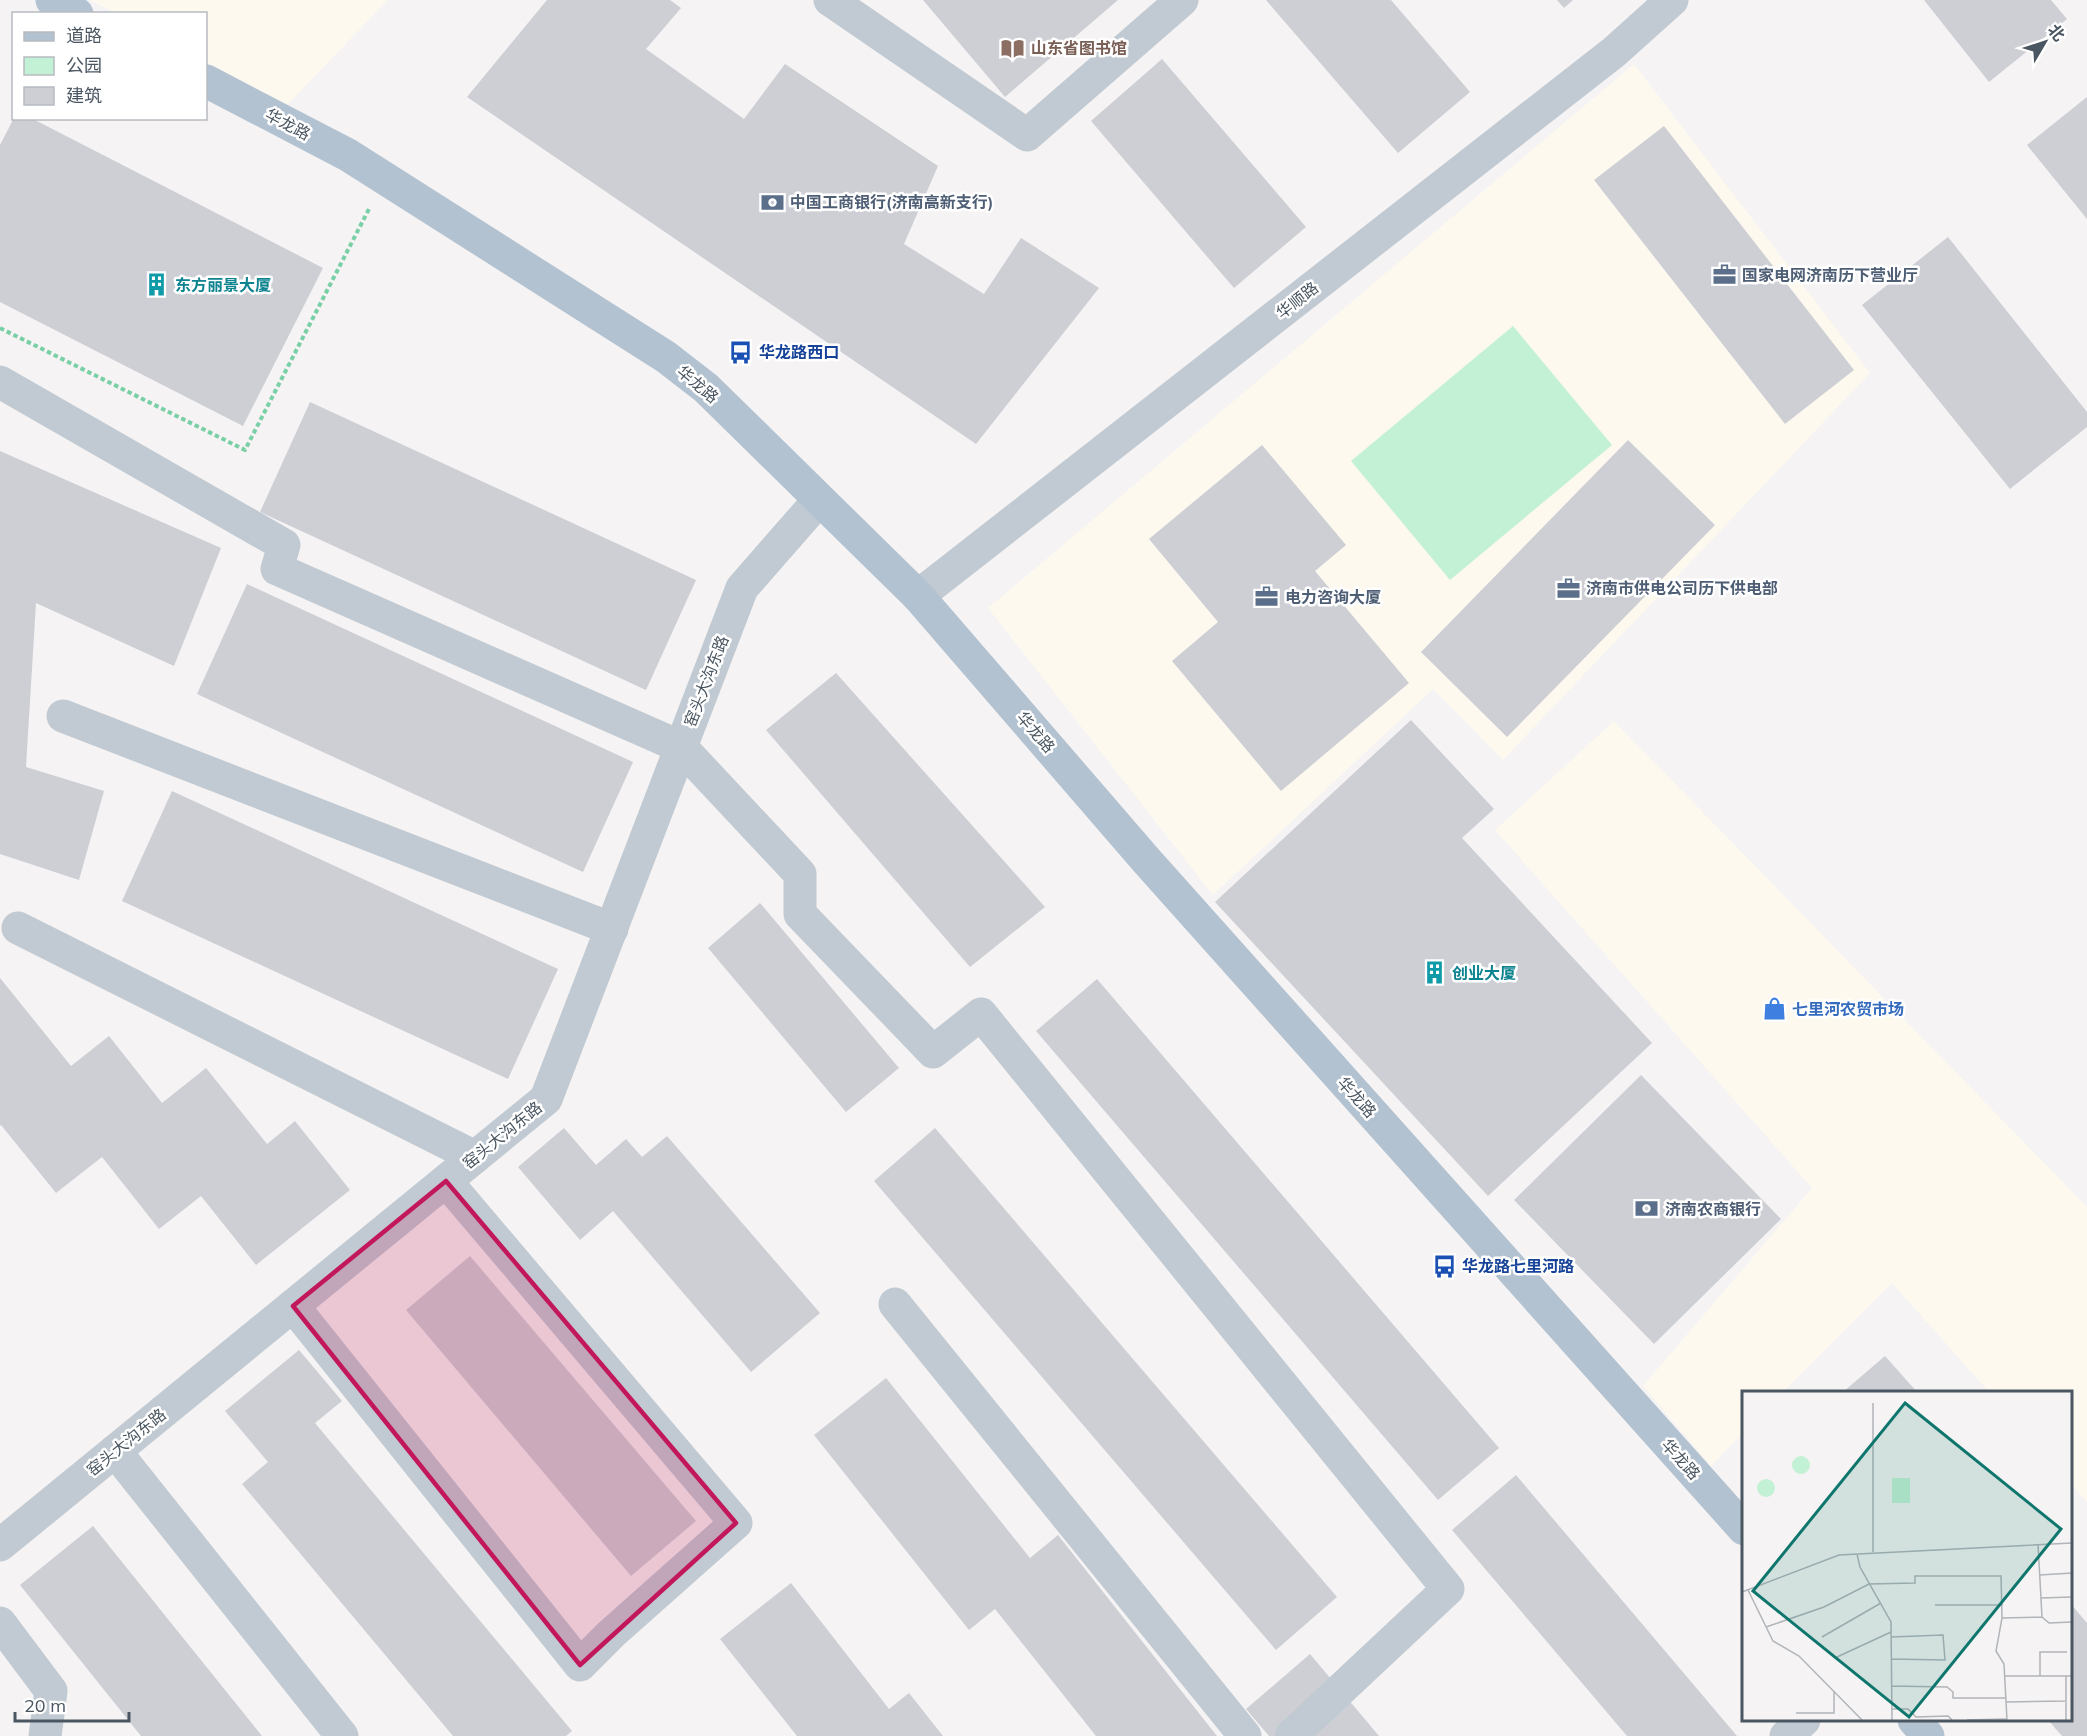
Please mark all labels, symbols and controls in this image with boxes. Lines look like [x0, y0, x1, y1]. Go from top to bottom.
legend [12, 12, 207, 120]
north arrow [2015, 12, 2075, 72]
text: 北 [2044, 20, 2069, 45]
text: 道路 [66, 24, 102, 47]
library icon: 山东省图书馆 [1000, 35, 1026, 61]
place label: 山东省图书馆 [1031, 38, 1127, 58]
text: 公园 [66, 54, 102, 77]
text: 建筑 [66, 84, 102, 107]
street label: 华龙路 [262, 104, 314, 144]
bank icon: 中国工商银行(济南高新支行) [759, 189, 785, 215]
place label: 中国工商银行(济南高新支行) [790, 192, 993, 212]
office icon: 国家电网济南历下营业厅 [1711, 262, 1737, 288]
place label: 国家电网济南历下营业厅 [1742, 265, 1918, 285]
building icon: 东方丽景大厦 [144, 272, 170, 298]
place label: 东方丽景大厦 [175, 275, 271, 295]
street label: 华顺路 [1272, 277, 1322, 323]
bus stop icon: 华龙路西口 [728, 339, 754, 365]
place label: 华龙路西口 [759, 342, 839, 362]
street label: 华龙路 [673, 361, 723, 407]
office icon: 济南市供电公司历下供电部 [1555, 575, 1581, 601]
place label: 济南市供电公司历下供电部 [1586, 578, 1778, 598]
office icon: 电力咨询大厦 [1254, 584, 1280, 610]
place label: 电力咨询大厦 [1285, 587, 1381, 607]
street label: 窑头大沟东路 [679, 633, 733, 729]
street label: 华龙路 [1013, 707, 1059, 757]
building icon: 创业大厦 [1421, 960, 1447, 986]
place label: 创业大厦 [1452, 963, 1516, 983]
shop icon: 七里河农贸市场 [1761, 996, 1787, 1022]
place label: 七里河农贸市场 [1792, 999, 1904, 1019]
street label: 华龙路 [1334, 1072, 1380, 1122]
street label: 窑头大沟东路 [458, 1097, 546, 1173]
bank icon: 济南农商银行 [1634, 1196, 1660, 1222]
place label: 济南农商银行 [1665, 1199, 1761, 1219]
bus stop icon: 华龙路七里河路 [1431, 1253, 1457, 1279]
place label: 华龙路七里河路 [1462, 1256, 1574, 1276]
inset map [1742, 1391, 2072, 1721]
street label: 窑头大沟东路 [82, 1404, 170, 1480]
street label: 华龙路 [1658, 1434, 1704, 1484]
scale bar [15, 1685, 129, 1723]
text: 20 m [24, 1694, 66, 1717]

